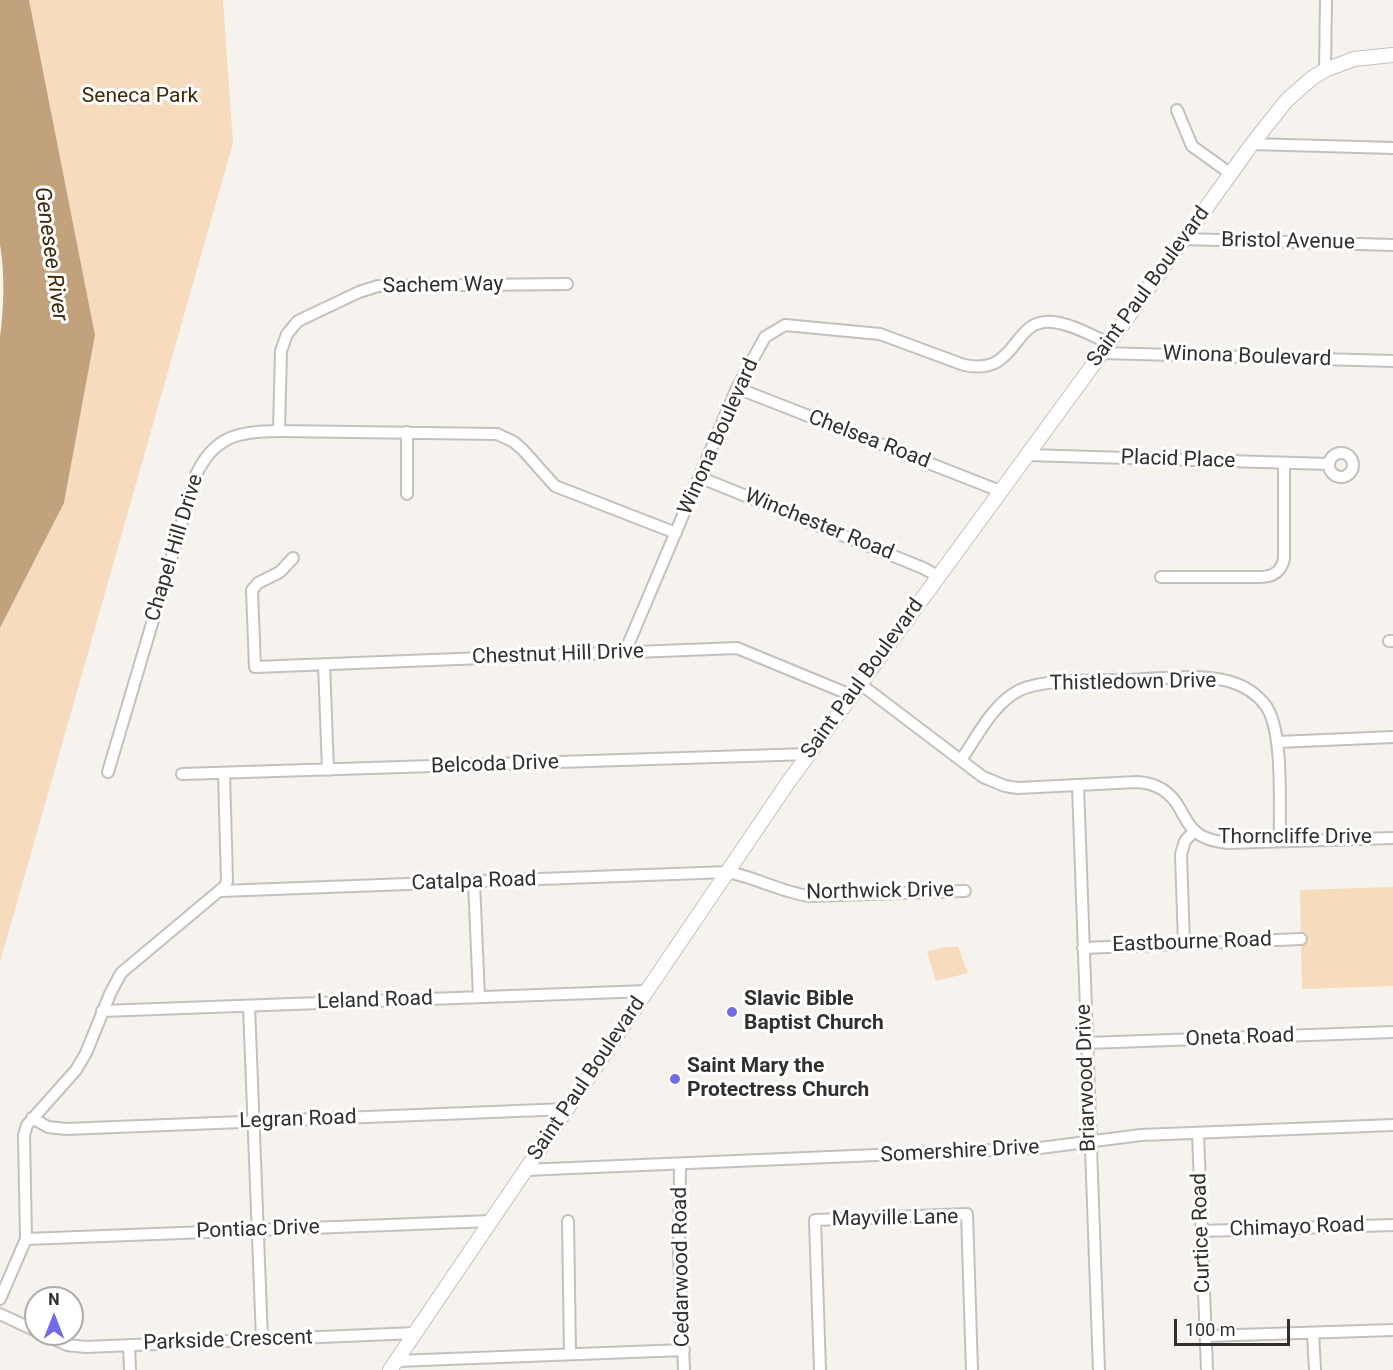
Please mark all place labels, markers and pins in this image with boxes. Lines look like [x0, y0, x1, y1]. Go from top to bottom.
place label: Slavic Bible Baptist Church [744, 987, 884, 1037]
marker: Slavic Bible Baptist Church [725, 1005, 739, 1019]
place label: Saint Mary the Protectress Church [687, 1054, 869, 1104]
marker: Saint Mary the Protectress Church [668, 1072, 682, 1086]

